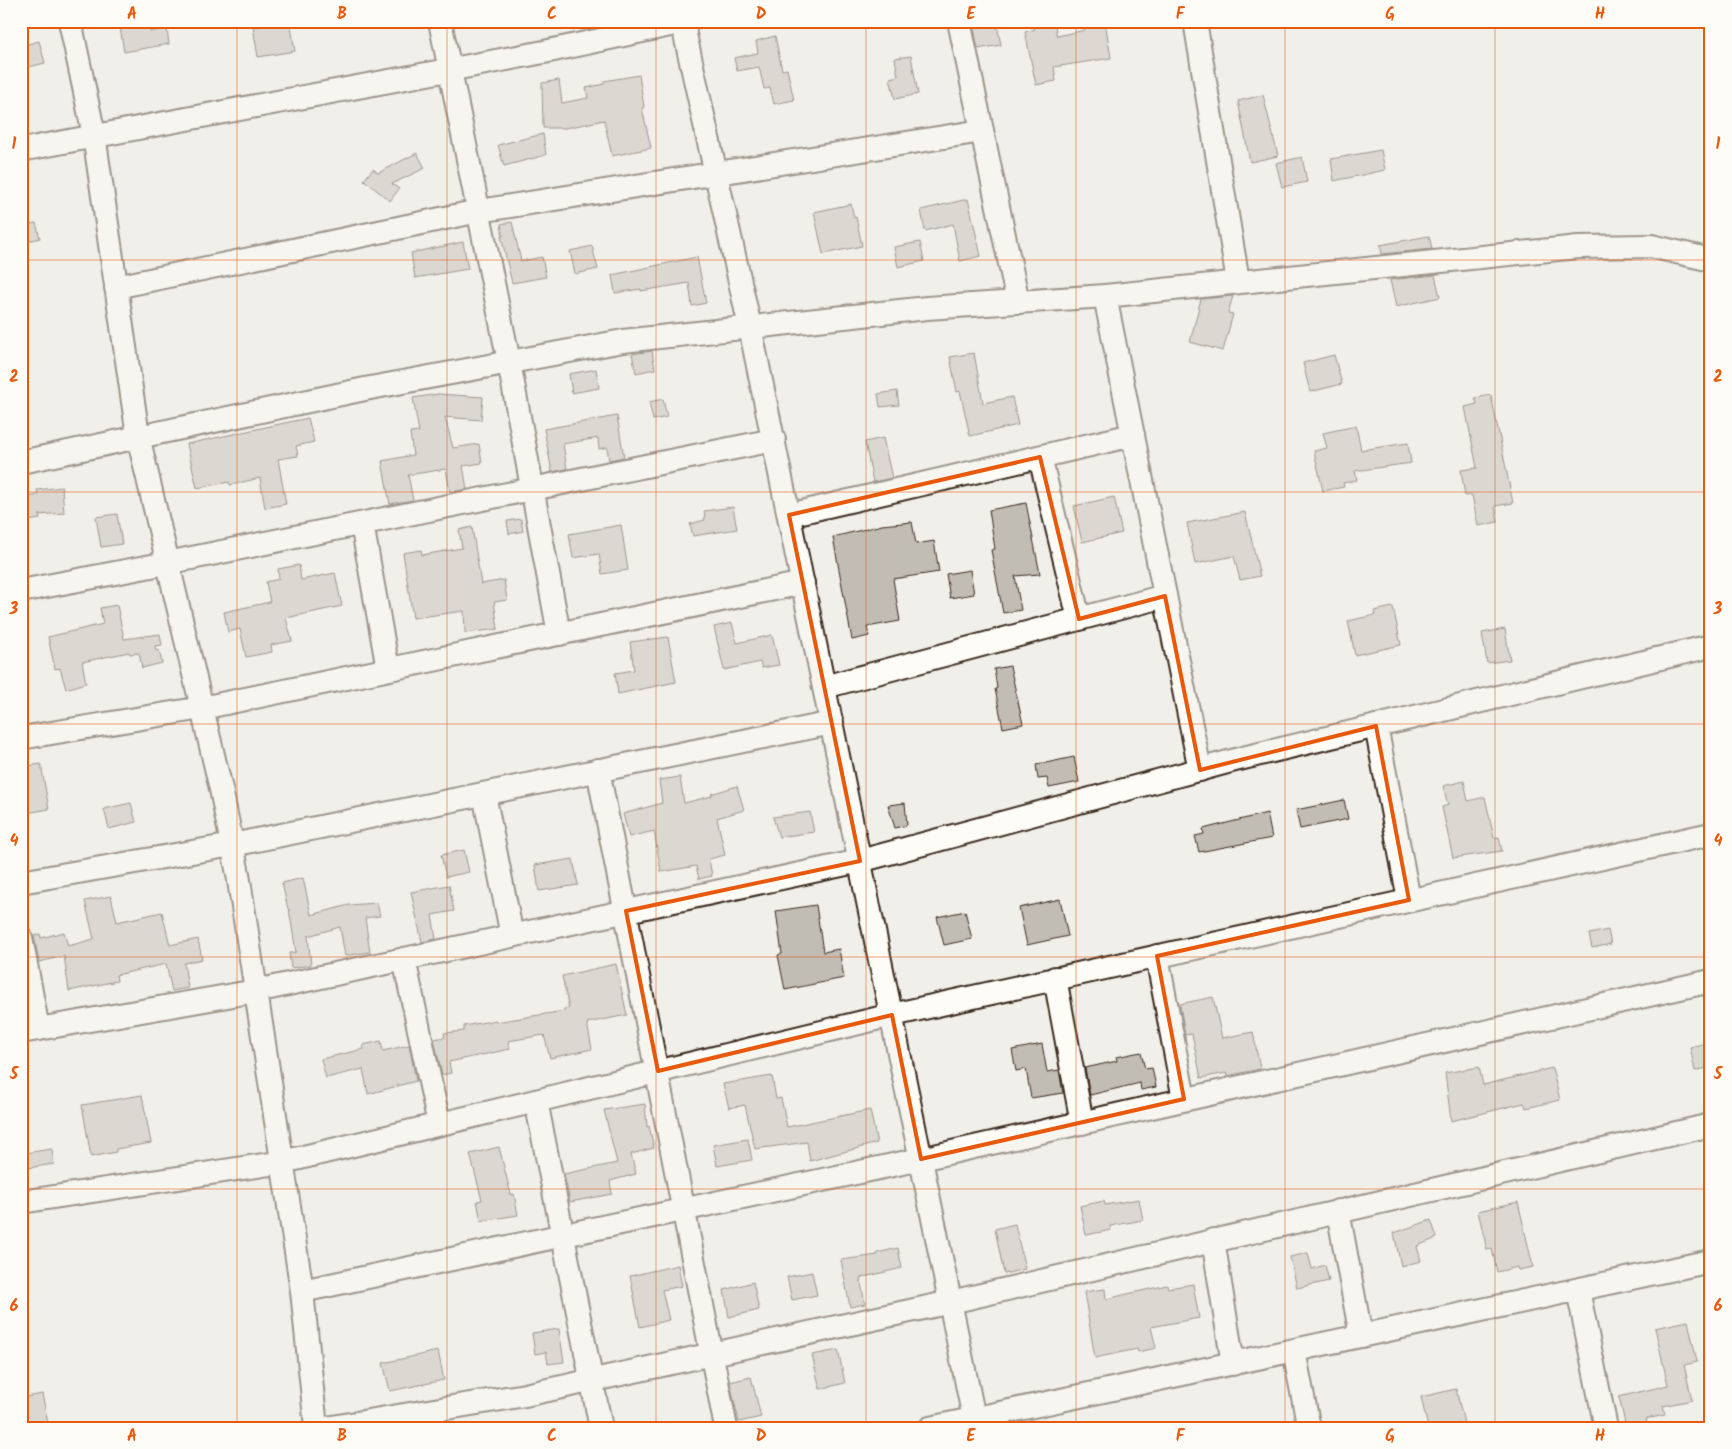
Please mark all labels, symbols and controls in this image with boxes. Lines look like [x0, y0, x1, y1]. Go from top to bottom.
text: A [127, 2, 137, 27]
text: B [337, 2, 347, 27]
text: C [547, 2, 557, 27]
text: D [756, 2, 767, 27]
text: E [967, 2, 977, 27]
text: F [1176, 2, 1186, 27]
text: G [1385, 2, 1395, 27]
text: H [1595, 2, 1605, 27]
text: 1 [12, 132, 17, 157]
text: 1 [1716, 132, 1721, 157]
text: 2 [9, 365, 19, 390]
text: 2 [1713, 365, 1723, 390]
text: 3 [9, 597, 19, 622]
text: 3 [1713, 597, 1723, 622]
text: 4 [10, 829, 19, 854]
text: 4 [1714, 829, 1723, 854]
text: 5 [9, 1062, 20, 1087]
text: 5 [1713, 1062, 1724, 1087]
text: 6 [10, 1294, 19, 1319]
text: 6 [1714, 1294, 1723, 1319]
text: A [127, 1424, 137, 1449]
text: B [337, 1424, 347, 1449]
text: C [547, 1424, 557, 1449]
text: D [756, 1424, 767, 1449]
text: E [967, 1424, 977, 1449]
text: F [1176, 1424, 1186, 1449]
text: G [1385, 1424, 1395, 1449]
text: H [1595, 1424, 1605, 1449]

